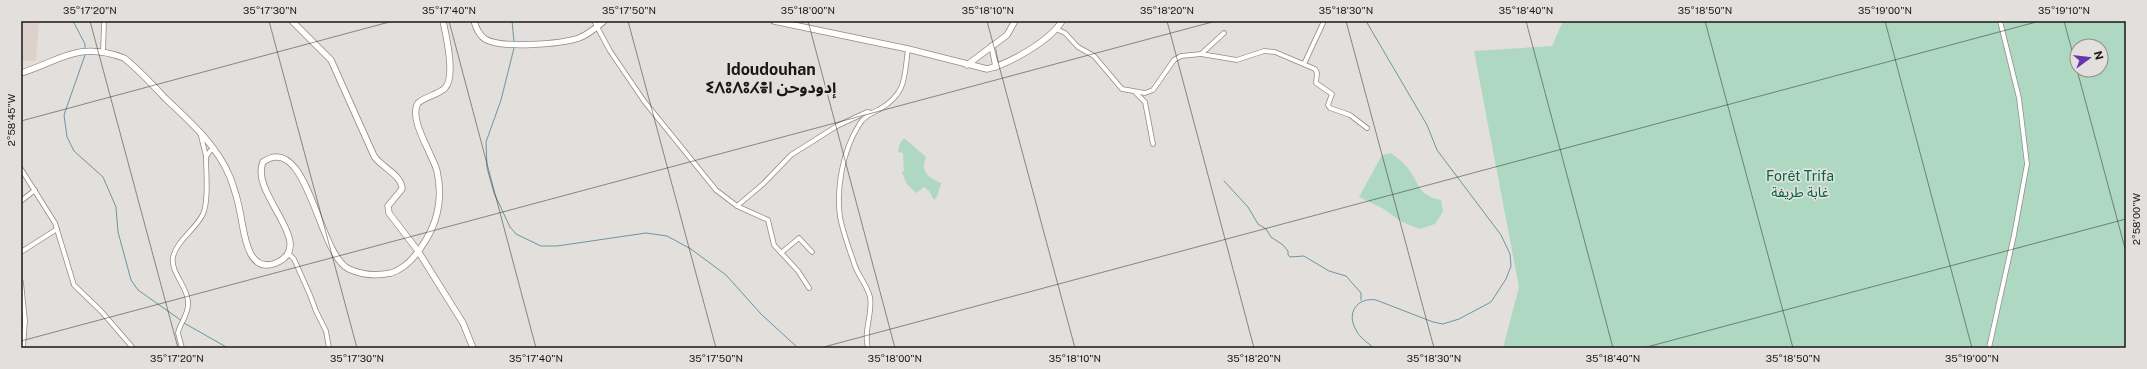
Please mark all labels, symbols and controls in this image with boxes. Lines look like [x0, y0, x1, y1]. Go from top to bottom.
text: 35°17'20"N [63, 4, 117, 16]
text: 35°17'30"N [243, 4, 297, 16]
text: 35°17'40"N [422, 4, 476, 16]
text: 35°17'50"N [602, 4, 656, 16]
text: 35°18'00"N [781, 4, 835, 16]
text: 35°18'10"N [962, 4, 1014, 16]
text: 35°18'20"N [1140, 4, 1194, 16]
text: 35°18'30"N [1319, 4, 1373, 16]
text: 35°18'40"N [1499, 4, 1553, 16]
text: 35°18'50"N [1678, 4, 1732, 16]
text: 35°19'00"N [1858, 4, 1912, 16]
text: 35°19'10"N [2038, 4, 2090, 16]
north arrow [2069, 38, 2109, 78]
text: N [2092, 50, 2106, 61]
district label: Idoudouhan ⵉⴷⵓⴷⵓⵃⴻⵏ إدودوحن [706, 60, 836, 99]
text: 2°58'45"W [5, 93, 17, 146]
park label: Forêt Trifa غابة طريفة [1766, 168, 1834, 201]
text: 2°58'00"W [2130, 193, 2142, 245]
text: 35°17'20"N [150, 352, 204, 364]
text: 35°17'30"N [330, 352, 384, 364]
text: 35°17'40"N [509, 352, 563, 364]
text: 35°17'50"N [689, 352, 743, 364]
text: 35°18'00"N [868, 352, 922, 364]
text: 35°18'10"N [1049, 352, 1101, 364]
text: 35°18'20"N [1227, 352, 1281, 364]
text: 35°18'30"N [1407, 352, 1461, 364]
text: 35°18'40"N [1586, 352, 1640, 364]
text: 35°18'50"N [1766, 352, 1820, 364]
text: 35°19'00"N [1945, 352, 1999, 364]

